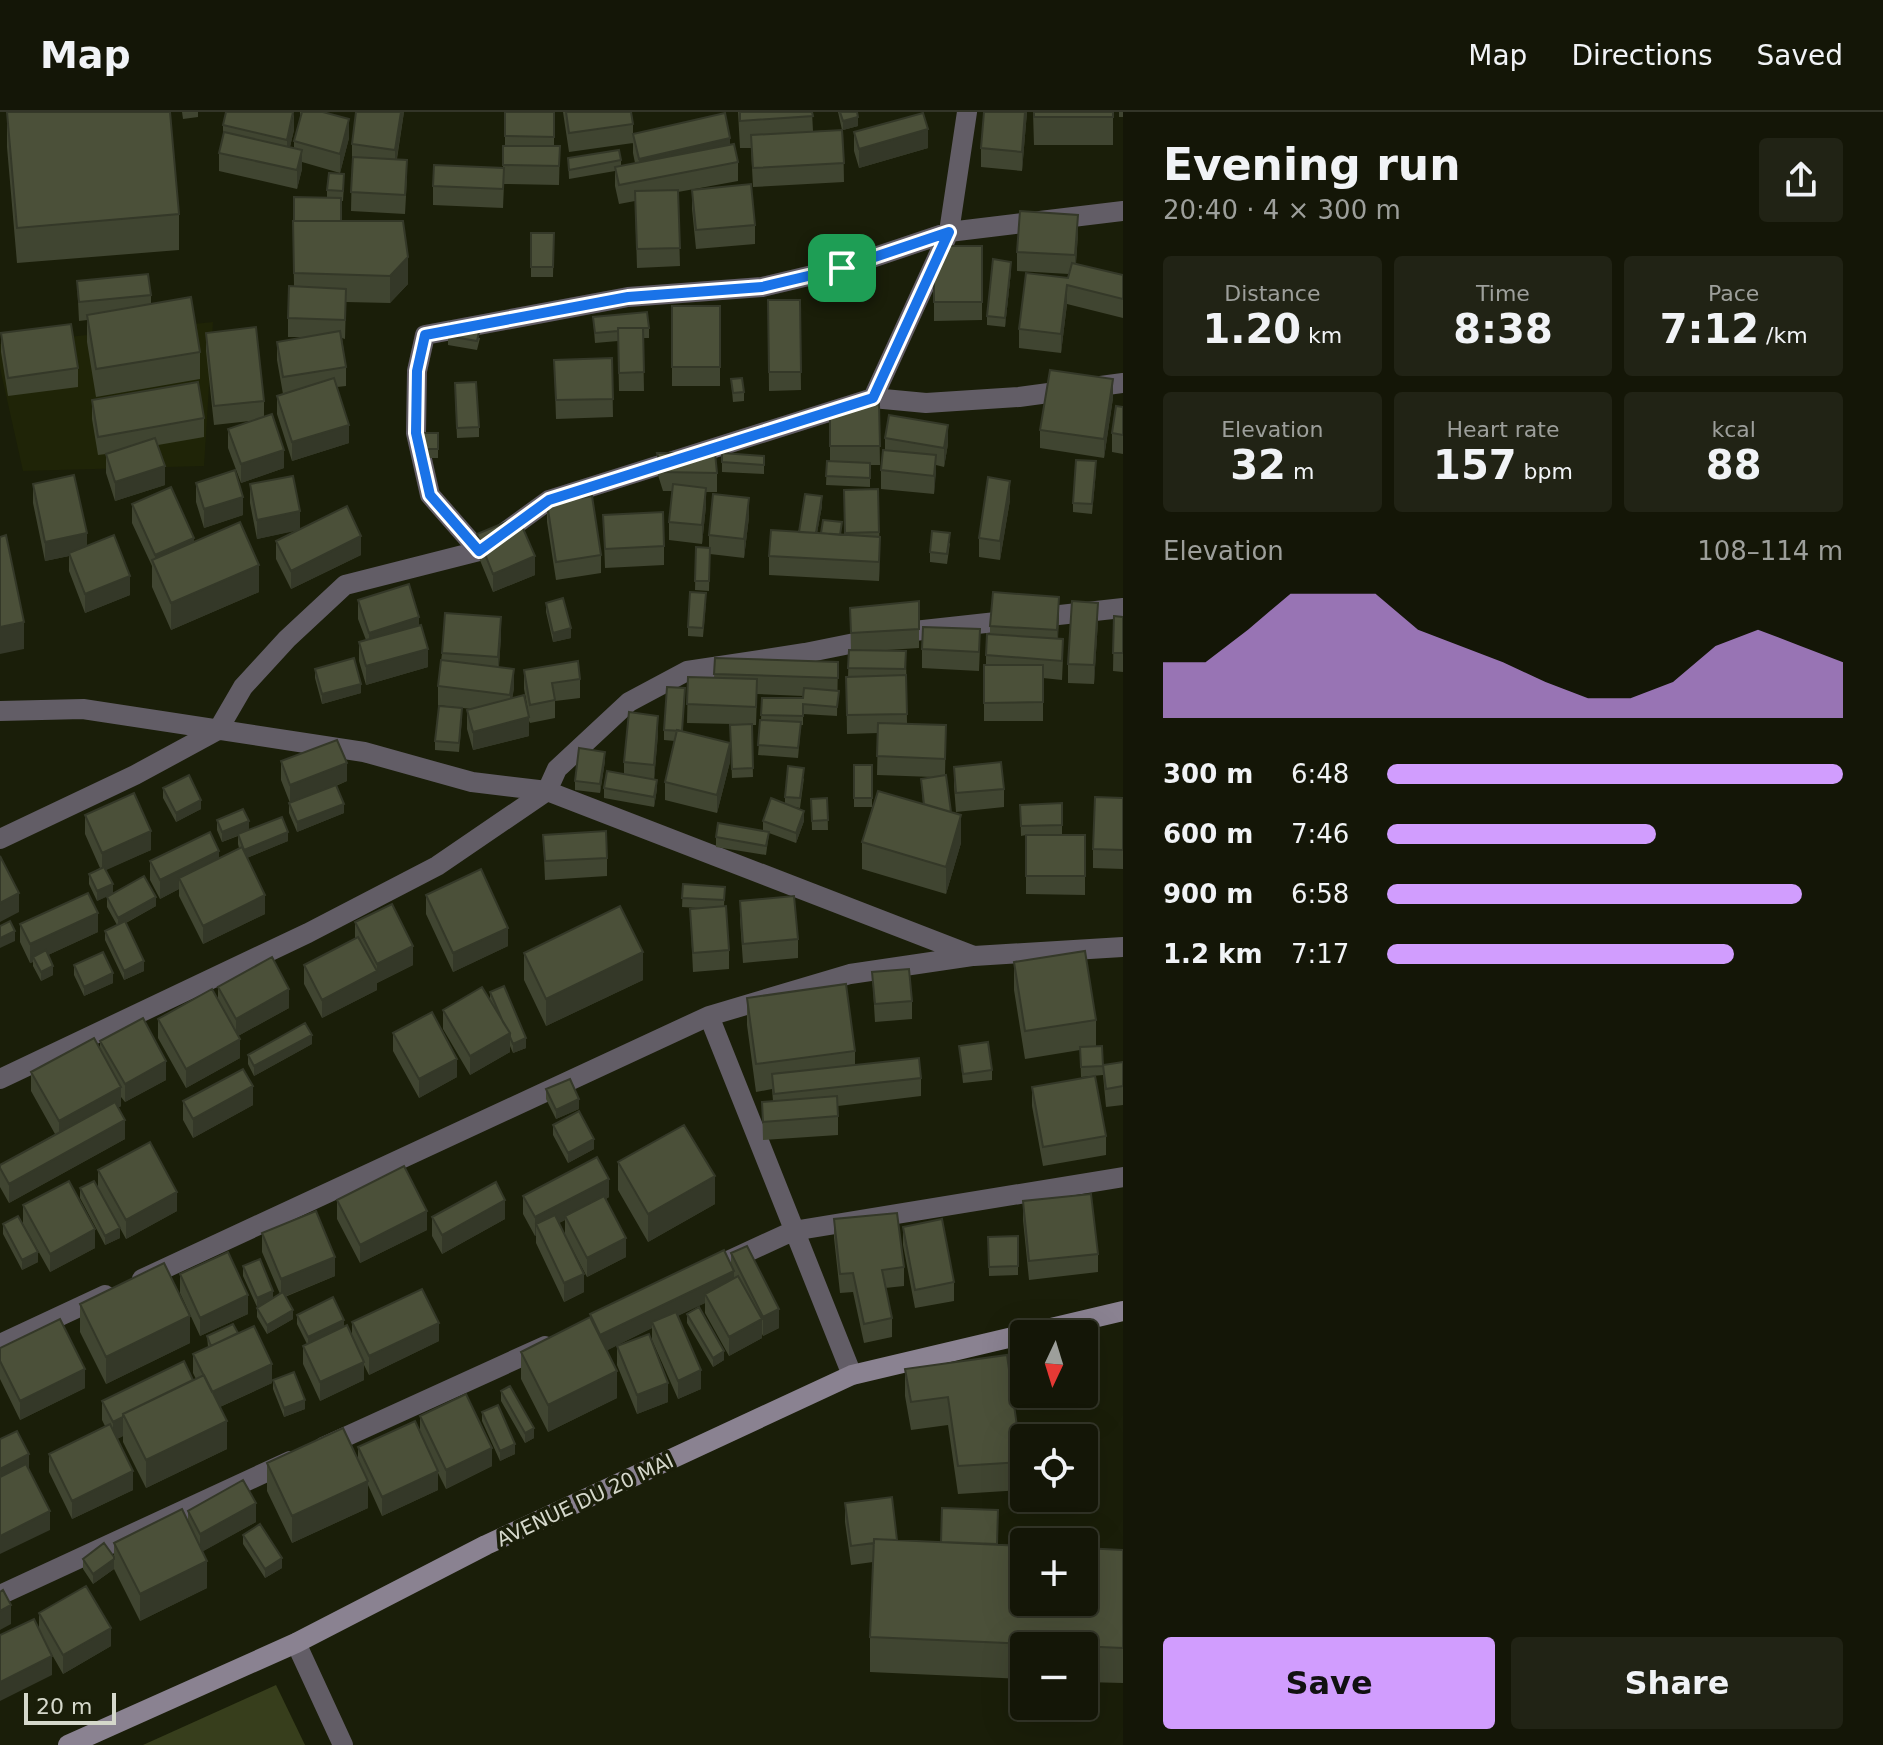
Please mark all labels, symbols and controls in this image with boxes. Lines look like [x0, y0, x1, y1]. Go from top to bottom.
text: Map [40, 33, 131, 77]
text: Map [1468, 39, 1527, 72]
text: Directions [1571, 39, 1712, 72]
text: Saved [1756, 39, 1843, 72]
button: share [1759, 138, 1843, 222]
text: Evening run [1163, 139, 1460, 190]
text: 20:40 · 4 × 300 m [1163, 195, 1401, 225]
pin [808, 234, 876, 302]
icon: arrive [820, 246, 864, 290]
text: Distance [1224, 281, 1320, 306]
text: Time [1476, 281, 1530, 306]
text: Pace [1708, 281, 1759, 306]
text: 1.20 [1202, 306, 1301, 352]
text: 8:38 [1453, 306, 1553, 352]
text: 7:12 [1660, 306, 1759, 352]
text: km [1301, 323, 1342, 348]
text: /km [1759, 323, 1808, 348]
text: Elevation [1221, 417, 1323, 442]
text: Heart rate [1447, 417, 1559, 442]
text: kcal [1711, 417, 1756, 442]
text: 32 [1230, 442, 1286, 488]
text: 157 [1433, 442, 1517, 488]
text: 88 [1706, 442, 1762, 488]
text: m [1286, 459, 1314, 484]
text: bpm [1517, 459, 1573, 484]
text: Elevation [1163, 536, 1284, 566]
text: 108–114 m [1697, 536, 1843, 566]
text: 300 m [1163, 759, 1253, 789]
text: 6:48 [1291, 759, 1349, 789]
text: 600 m [1163, 819, 1253, 849]
text: 7:46 [1291, 819, 1349, 849]
text: 900 m [1163, 879, 1253, 909]
text: 6:58 [1291, 879, 1349, 909]
text: 1.2 km [1163, 939, 1263, 969]
text: 7:17 [1291, 939, 1349, 969]
north arrow [1010, 1320, 1098, 1408]
map controls [1010, 1320, 1098, 1720]
button: locate [1010, 1424, 1098, 1512]
street label: AVENUE DU 20 MAI [493, 1448, 677, 1552]
button: + [1010, 1528, 1098, 1616]
button: − [1010, 1632, 1098, 1720]
button: Save [1163, 1637, 1495, 1729]
button: Share [1511, 1637, 1843, 1729]
scale bar [24, 1689, 116, 1725]
text: 20 m [36, 1694, 92, 1719]

